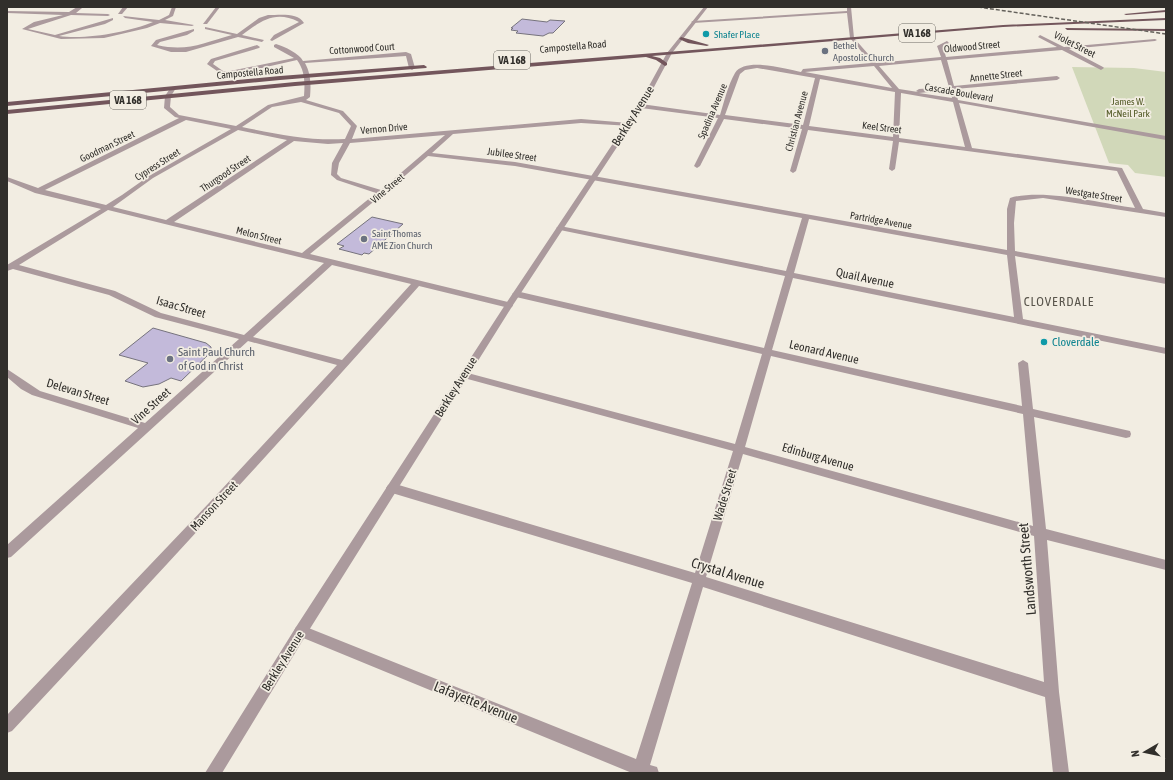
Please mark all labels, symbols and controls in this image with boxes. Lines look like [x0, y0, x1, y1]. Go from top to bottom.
road number: VA 168 [899, 24, 935, 42]
marker: Shafer Place [701, 29, 711, 39]
place label: Shafer Place [714, 29, 760, 40]
street label: Violet Street [1052, 29, 1098, 60]
street label: Campostella Road [539, 38, 607, 55]
street label: Oldwood Street [943, 39, 1001, 54]
place label: Bethel Apostolic Church [833, 40, 894, 63]
street label: Cottonwood Court [329, 41, 395, 56]
marker: Bethel Apostolic Church [820, 46, 830, 56]
road number: VA 168 [494, 51, 530, 69]
street label: Campostella Road [216, 64, 284, 81]
street label: Annette Street [969, 67, 1023, 84]
street label: Spadina Avenue [696, 81, 729, 141]
street label: Cascade Boulevard [924, 81, 994, 104]
street label: Berkley Avenue [609, 83, 657, 149]
street label: Christian Avenue [783, 89, 810, 152]
road number: VA 168 [110, 91, 146, 109]
park label: James W. McNeil Park [1106, 96, 1151, 119]
street label: Keel Street [862, 120, 902, 135]
street label: Vernon Drive [360, 121, 409, 136]
street label: Goodman Street [78, 128, 136, 164]
street label: Cypress Street [133, 146, 182, 183]
street label: Jubilee Street [486, 146, 538, 163]
street label: Thurgood Street [198, 153, 253, 194]
street label: Vine Street [369, 171, 406, 205]
street label: Westgate Street [1065, 185, 1123, 204]
street label: Partridge Avenue [849, 210, 913, 231]
street label: Melon Street [235, 225, 283, 246]
place label: Saint Thomas AME Zion Church [372, 228, 433, 251]
marker: Saint Thomas AME Zion Church [359, 234, 369, 244]
street label: Quail Avenue [835, 265, 895, 291]
street label: Isaac Street [155, 293, 208, 321]
district label: CLOVERDALE [1024, 294, 1094, 309]
place label: Cloverdale [1052, 335, 1100, 349]
street label: Leonard Avenue [788, 337, 860, 367]
marker: Cloverdale [1039, 337, 1049, 347]
place label: Saint Paul Church of God in Christ [178, 345, 255, 373]
marker: Saint Paul Church of God in Christ [165, 354, 175, 364]
street label: Berkley Avenue [432, 354, 480, 420]
street label: Delevan Street [45, 376, 112, 408]
street label: Vine Street [129, 384, 174, 427]
street label: Edinburg Avenue [780, 440, 856, 474]
street label: Wade Street [711, 467, 740, 522]
street label: Manson Street [187, 478, 241, 534]
street label: Landsworth Street [1015, 522, 1039, 616]
street label: Crystal Avenue [689, 554, 767, 592]
street label: Berkley Avenue [259, 628, 307, 694]
street label: Lafayette Avenue [432, 678, 520, 726]
north arrow [1125, 732, 1165, 772]
text: N [1129, 749, 1142, 758]

